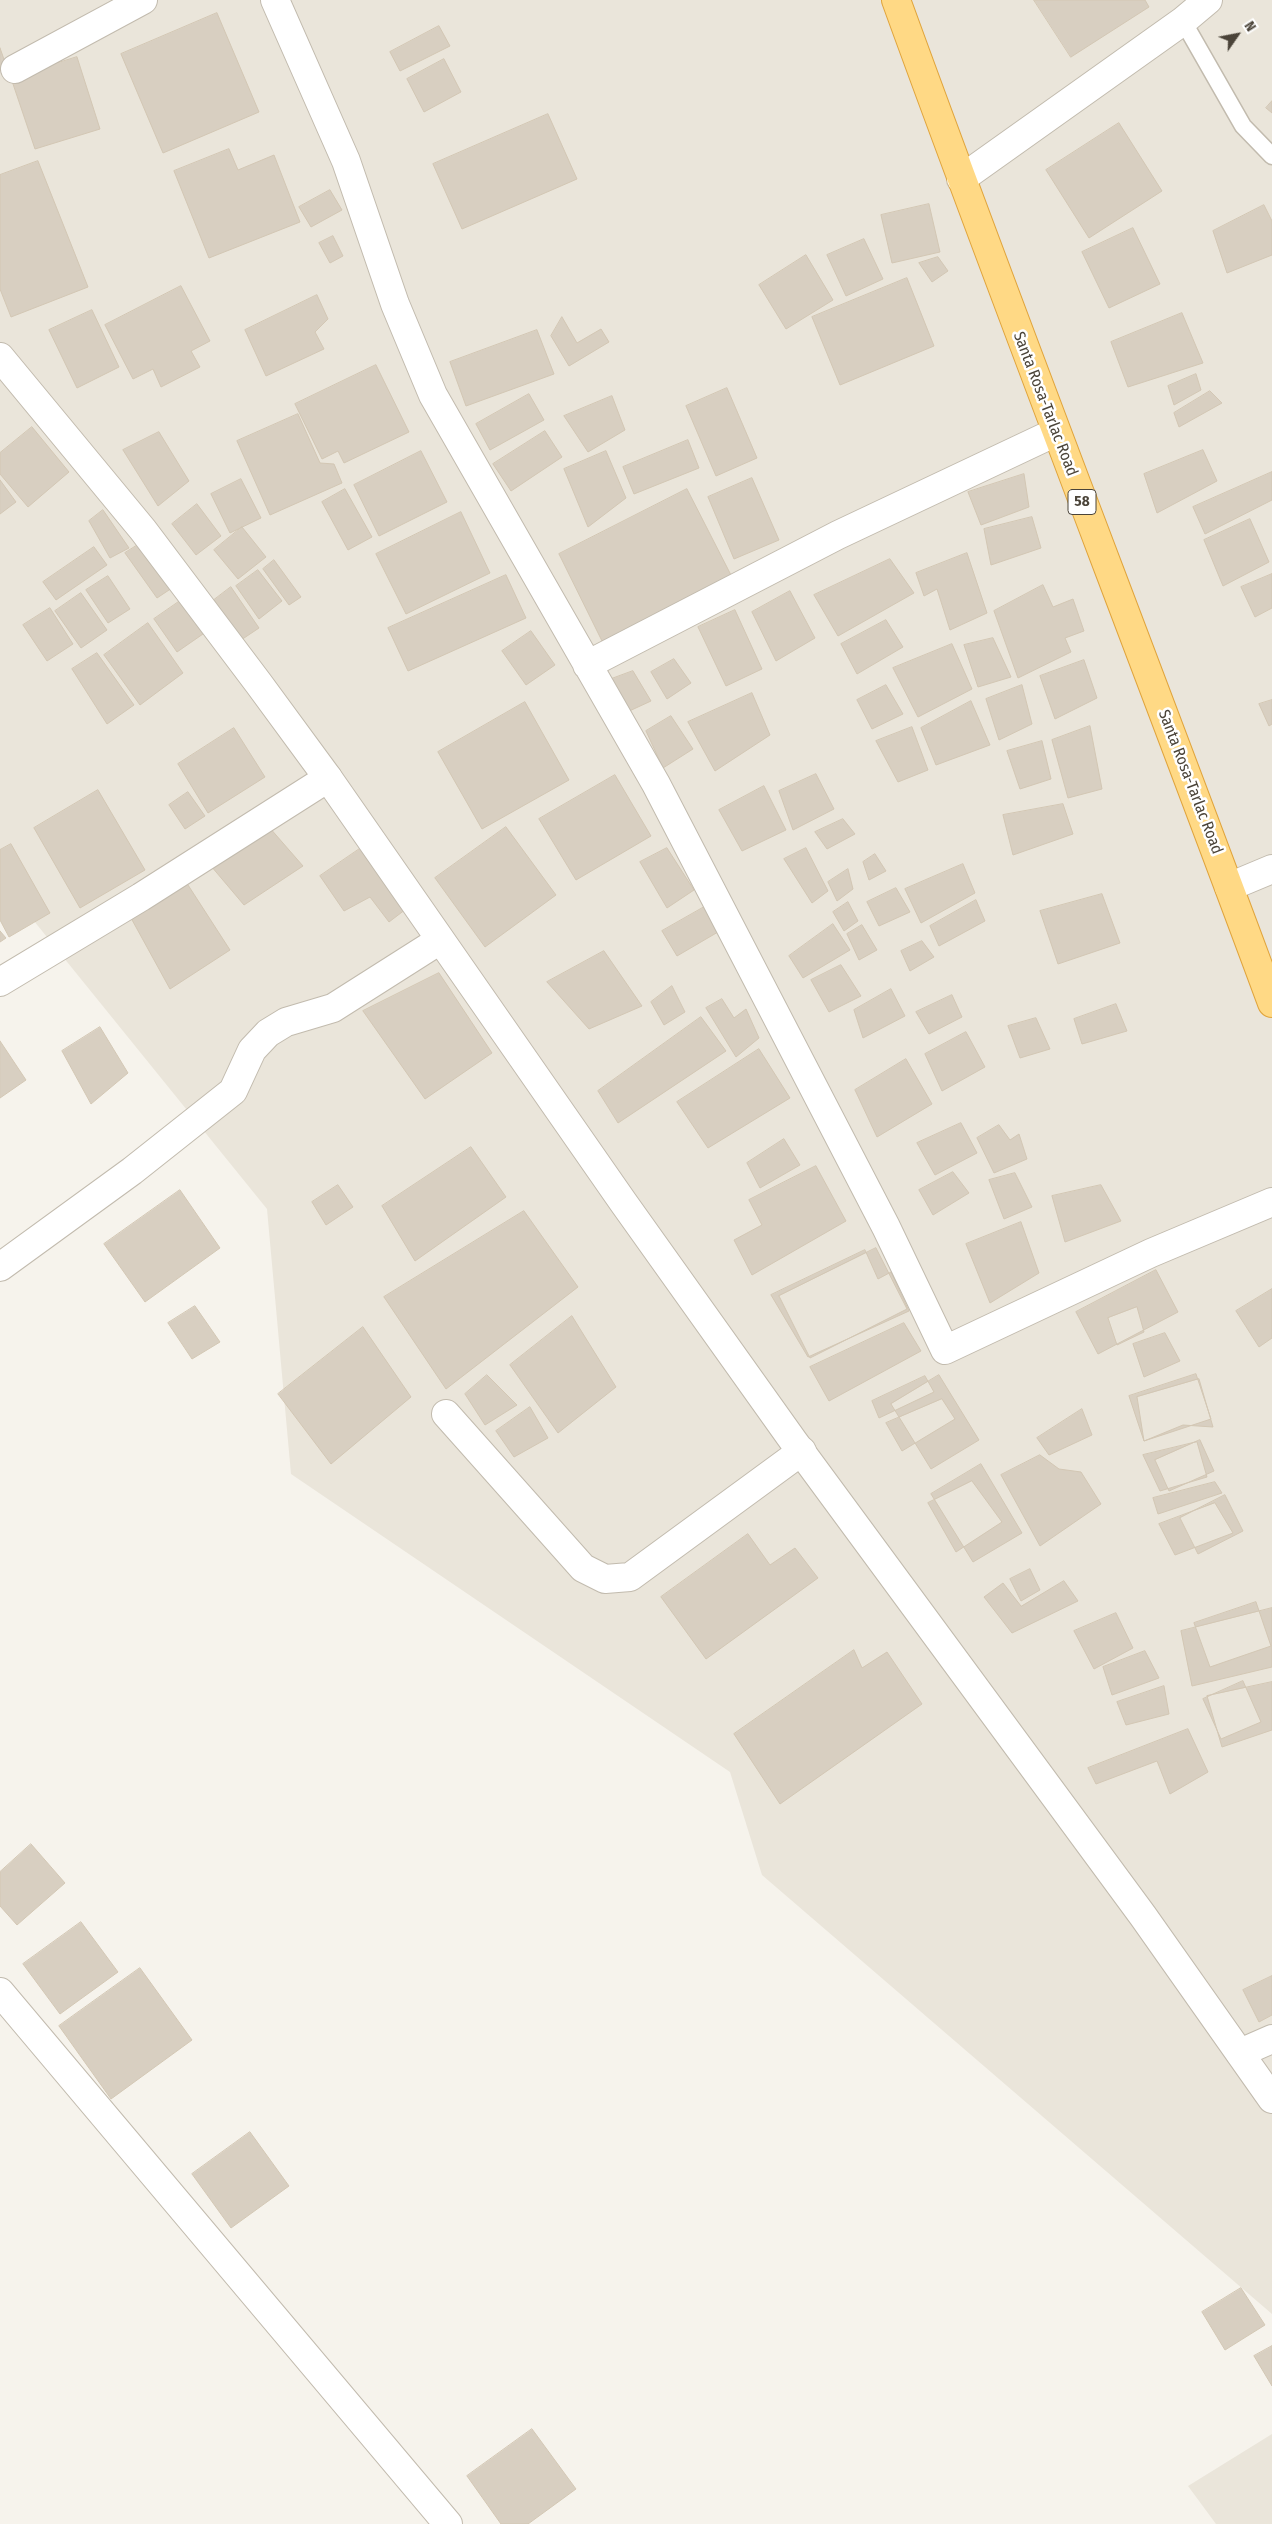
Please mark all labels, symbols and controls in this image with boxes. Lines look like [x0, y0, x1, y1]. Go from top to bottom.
north arrow [1212, 10, 1262, 60]
text: N [1241, 18, 1259, 35]
street label: Santa Rosa-Tarlac Road [1009, 329, 1081, 479]
road number: 58 [1068, 490, 1096, 514]
street label: Santa Rosa-Tarlac Road [1154, 707, 1226, 857]

